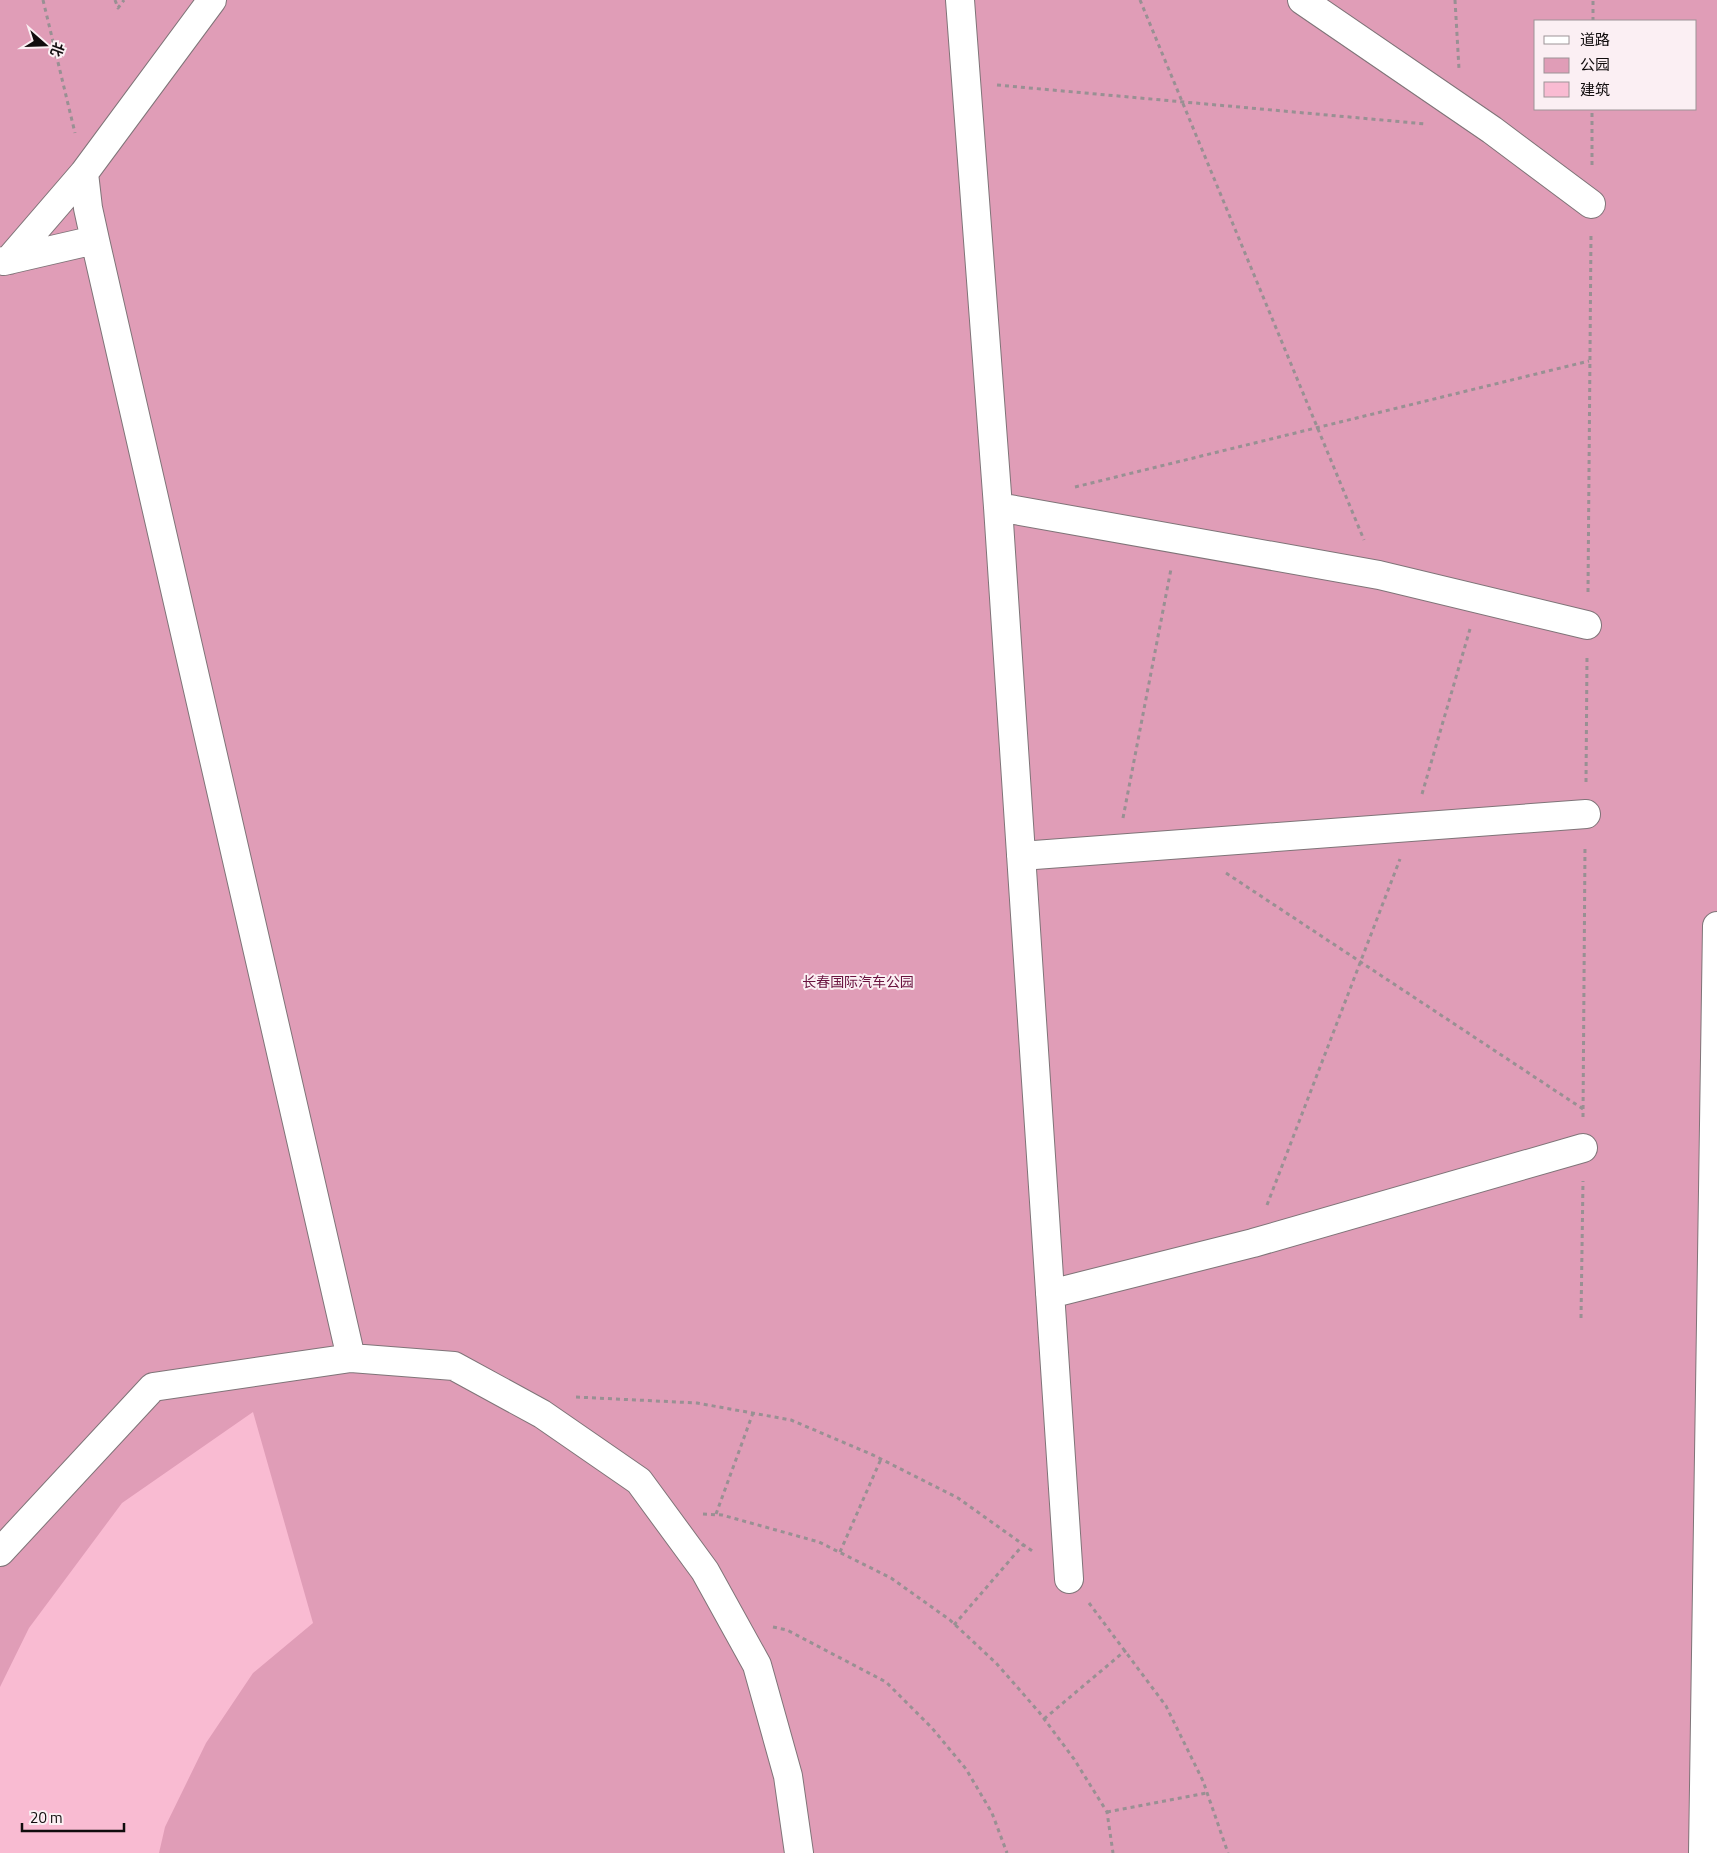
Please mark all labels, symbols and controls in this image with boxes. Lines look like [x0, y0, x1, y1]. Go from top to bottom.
north arrow [20, 20, 70, 70]
legend [1534, 20, 1697, 110]
text: 道路 [1580, 28, 1610, 51]
text: 北 [45, 39, 70, 60]
text: 公园 [1580, 53, 1610, 76]
text: 建筑 [1580, 78, 1610, 101]
park label: 长春国际汽车公园 [802, 971, 914, 992]
scale bar [22, 1800, 125, 1832]
text: 20 m [30, 1806, 63, 1829]

